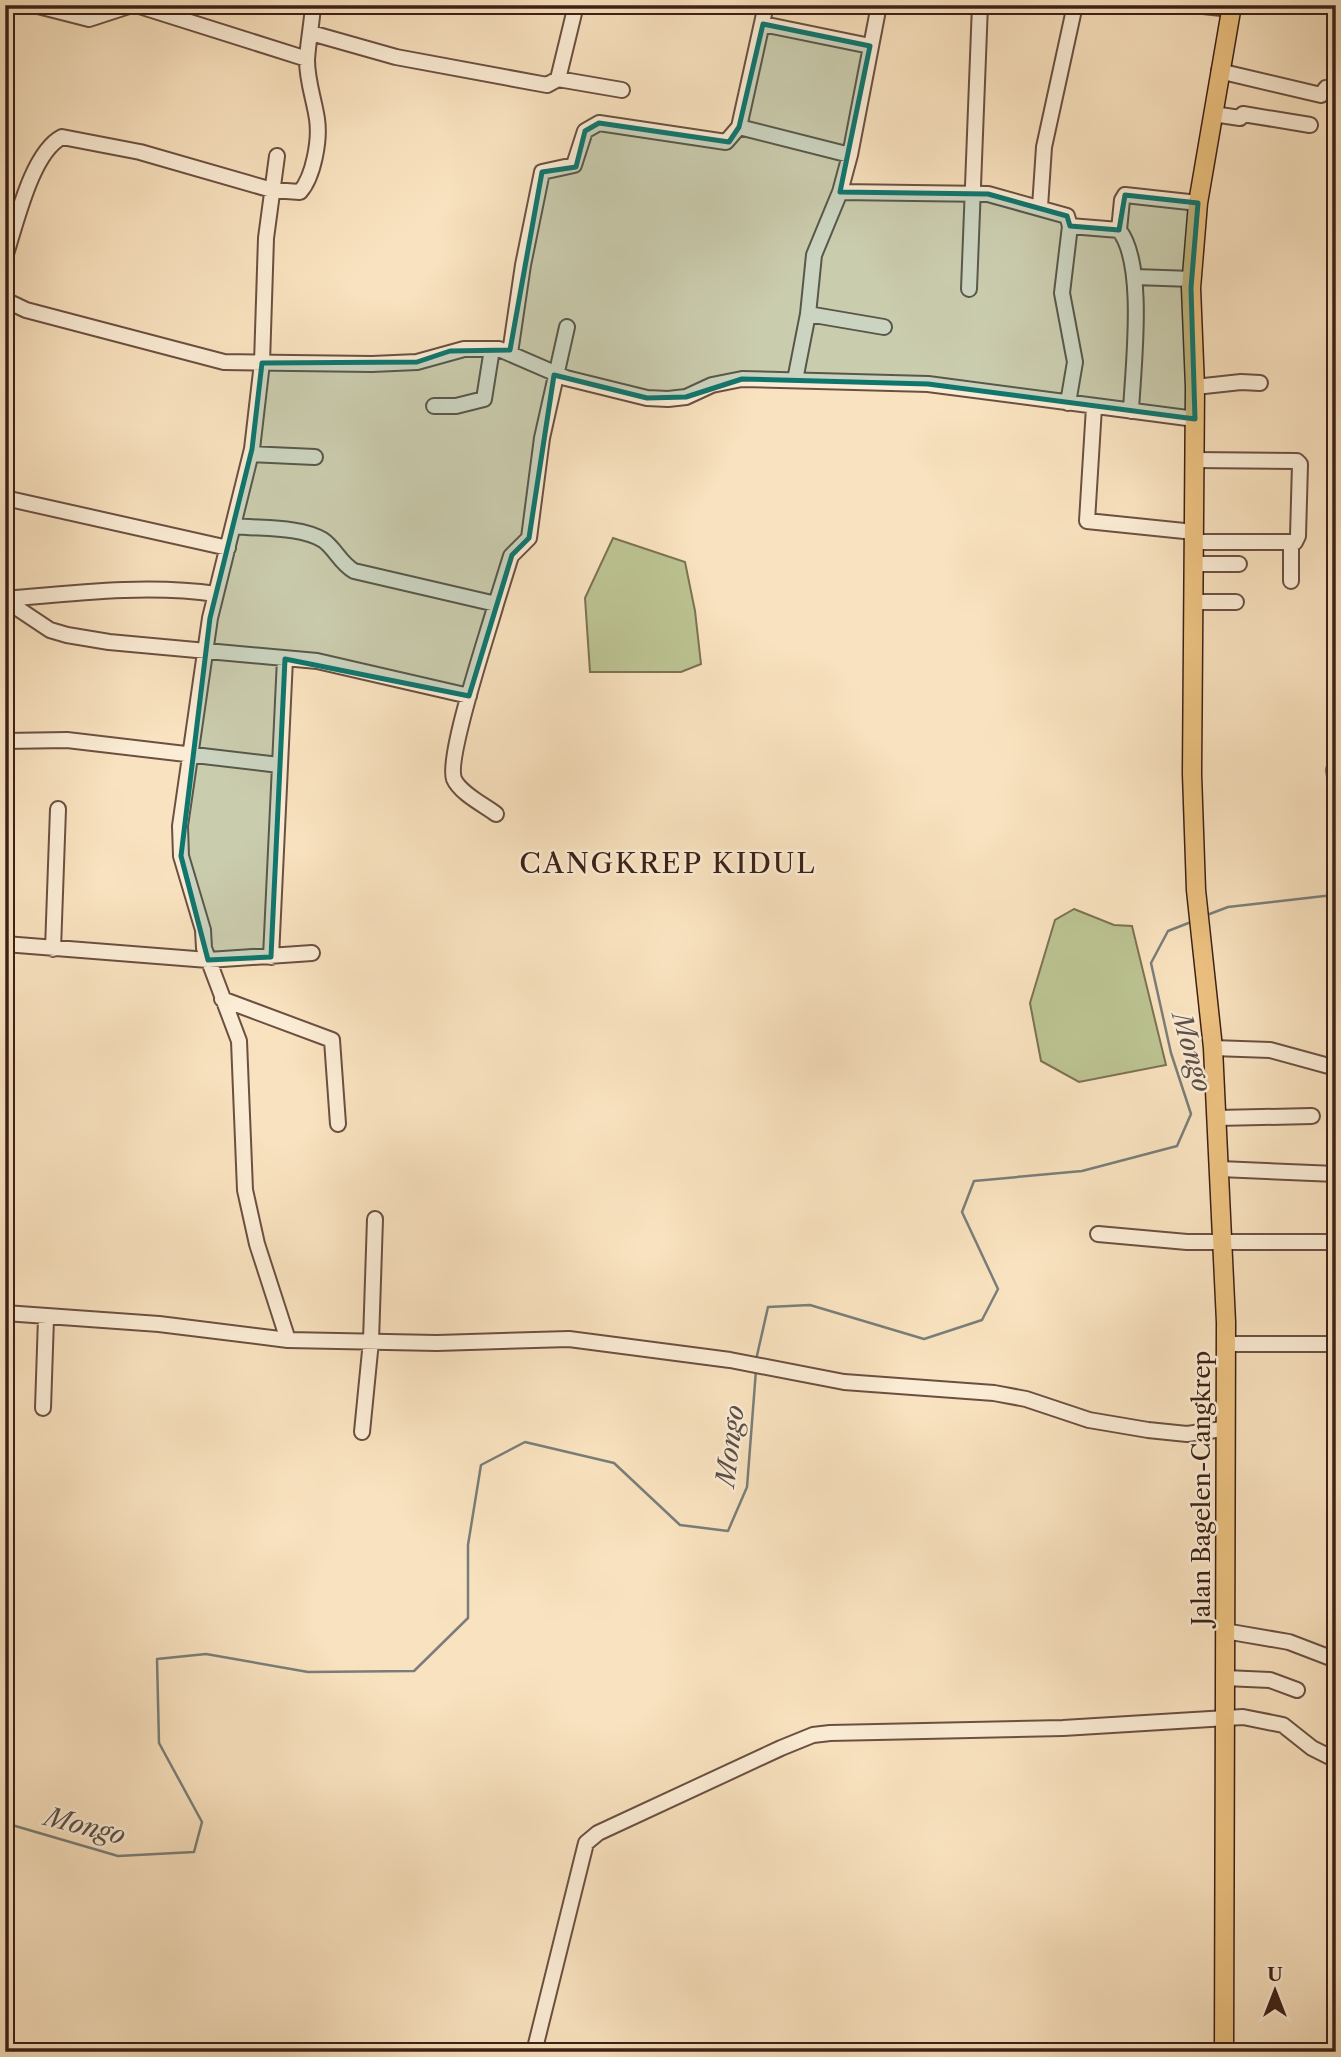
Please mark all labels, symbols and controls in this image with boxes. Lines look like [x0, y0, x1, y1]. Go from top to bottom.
district label: CANGKREP KIDUL [519, 846, 817, 880]
water label: Mongo [1165, 1005, 1219, 1096]
street label: Jalan Bagelen-Cangkrep [1187, 1351, 1216, 1629]
water label: Mongo [709, 1404, 751, 1491]
water label: Mongo [39, 1800, 128, 1851]
north arrow [1240, 1955, 1310, 2025]
text: U [1267, 1963, 1283, 1986]

